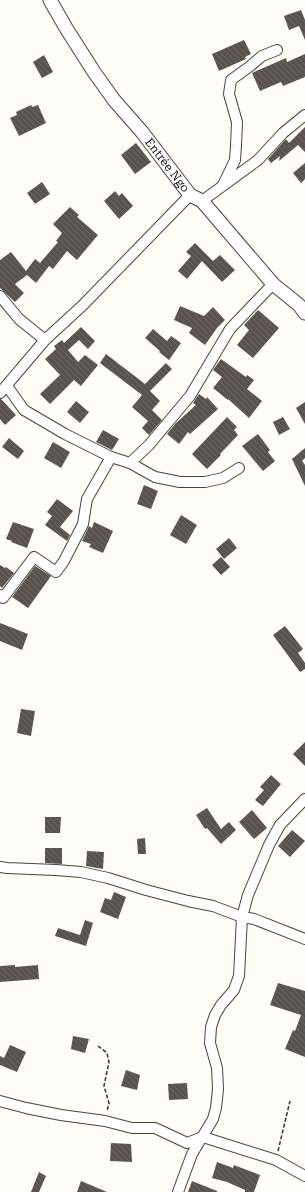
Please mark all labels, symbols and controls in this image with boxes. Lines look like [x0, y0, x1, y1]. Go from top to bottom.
street label: Entrée Ngo [142, 135, 192, 195]

